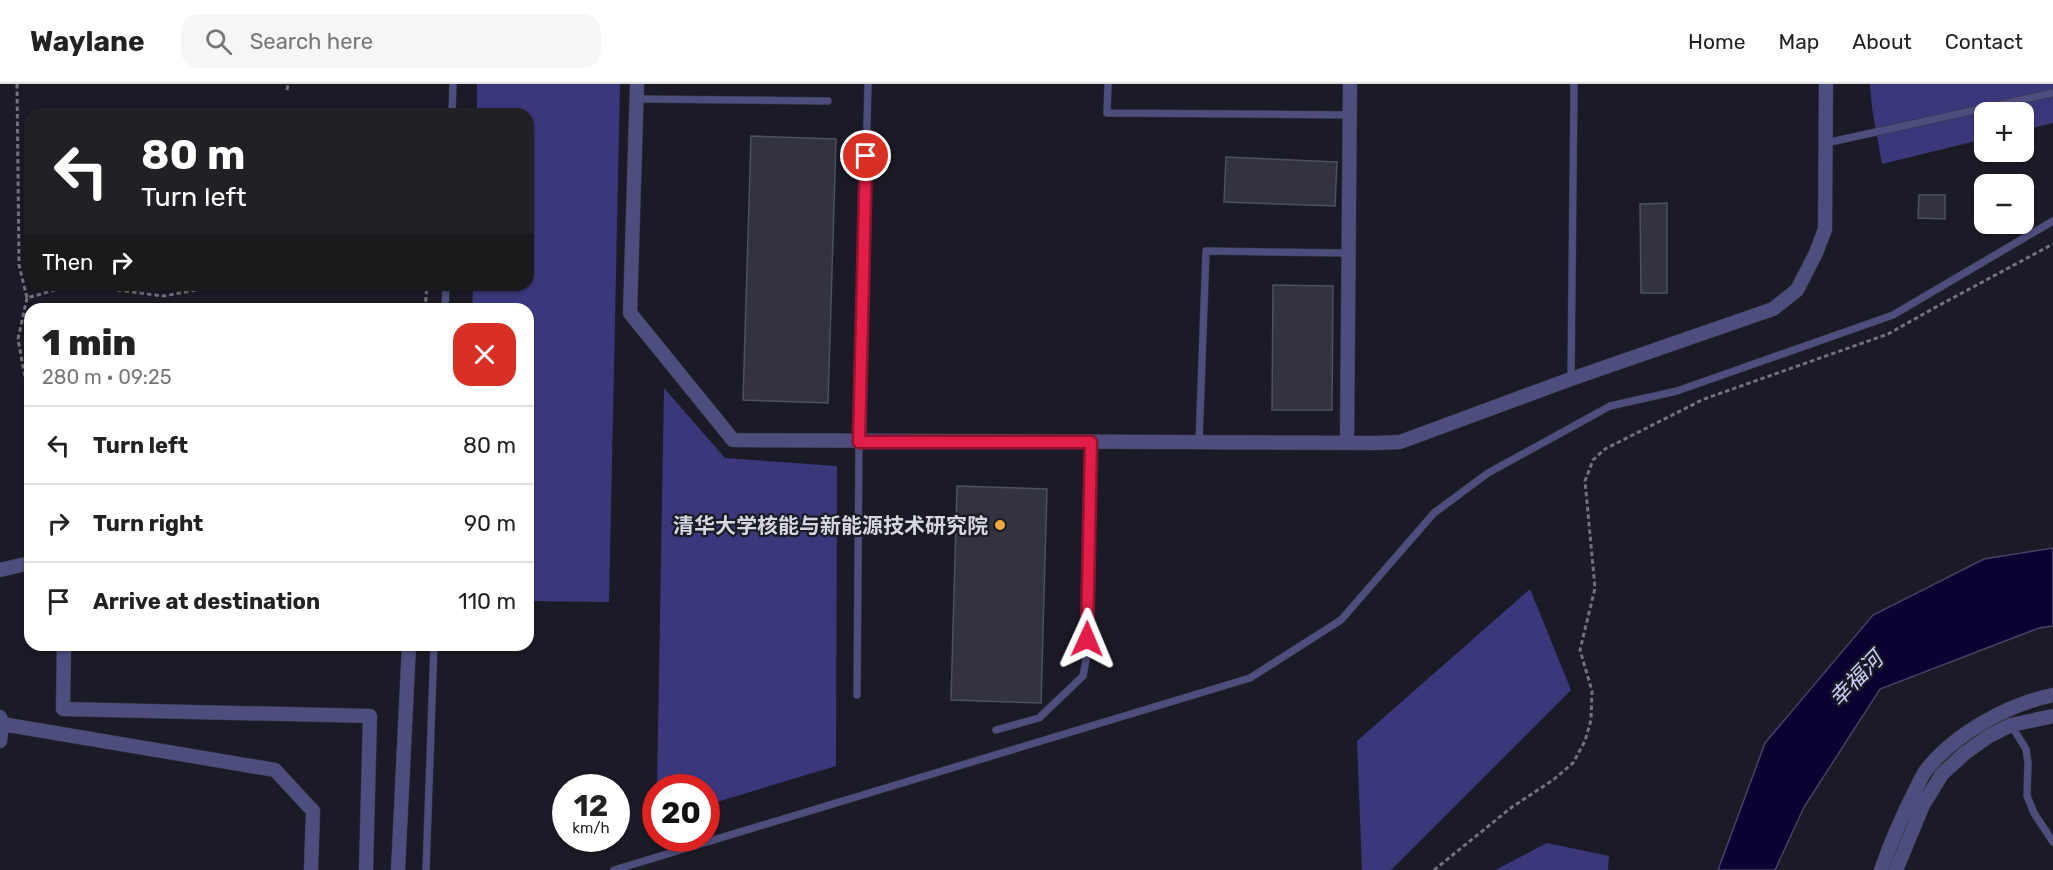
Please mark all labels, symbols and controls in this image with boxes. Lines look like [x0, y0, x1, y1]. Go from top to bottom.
search box [181, 14, 601, 68]
text: Waylane [30, 25, 145, 58]
icon: search [202, 25, 235, 58]
text: Search here [250, 28, 373, 55]
text: Home [1688, 29, 1745, 54]
text: Map [1778, 29, 1819, 54]
text: About [1852, 29, 1912, 54]
text: Contact [1945, 29, 2023, 54]
map controls [1974, 102, 2034, 234]
button: + [1974, 102, 2034, 162]
text: 80 m [141, 130, 245, 180]
pin [840, 130, 891, 181]
icon: left [42, 132, 120, 210]
icon: arrive [849, 139, 882, 172]
button: − [1974, 174, 2034, 234]
text: Turn left [141, 181, 246, 213]
icon: right [105, 246, 138, 279]
text: Then [42, 249, 93, 276]
text: 1 min [42, 321, 136, 364]
button: close [453, 323, 516, 386]
text: 280 m · 09:25 [42, 365, 172, 389]
icon: left [42, 429, 75, 462]
text: Turn left [93, 432, 188, 459]
text: 80 m [463, 432, 516, 459]
icon: right [42, 507, 75, 540]
text: Turn right [93, 510, 203, 537]
text: 90 m [464, 510, 516, 537]
place label: 清华大学核能与新能源技术研究院 [673, 513, 988, 538]
marker: 清华大学核能与新能源技术研究院 [993, 518, 1007, 532]
icon: arrive [42, 585, 75, 618]
text: Arrive at destination [93, 588, 320, 615]
text: 110 m [458, 588, 516, 615]
position arrow [1055, 607, 1119, 671]
water label: 幸福河 [1823, 643, 1891, 712]
speed limit sign: 20 [642, 774, 720, 852]
text: 12 [574, 788, 608, 824]
text: km/h [572, 819, 610, 837]

